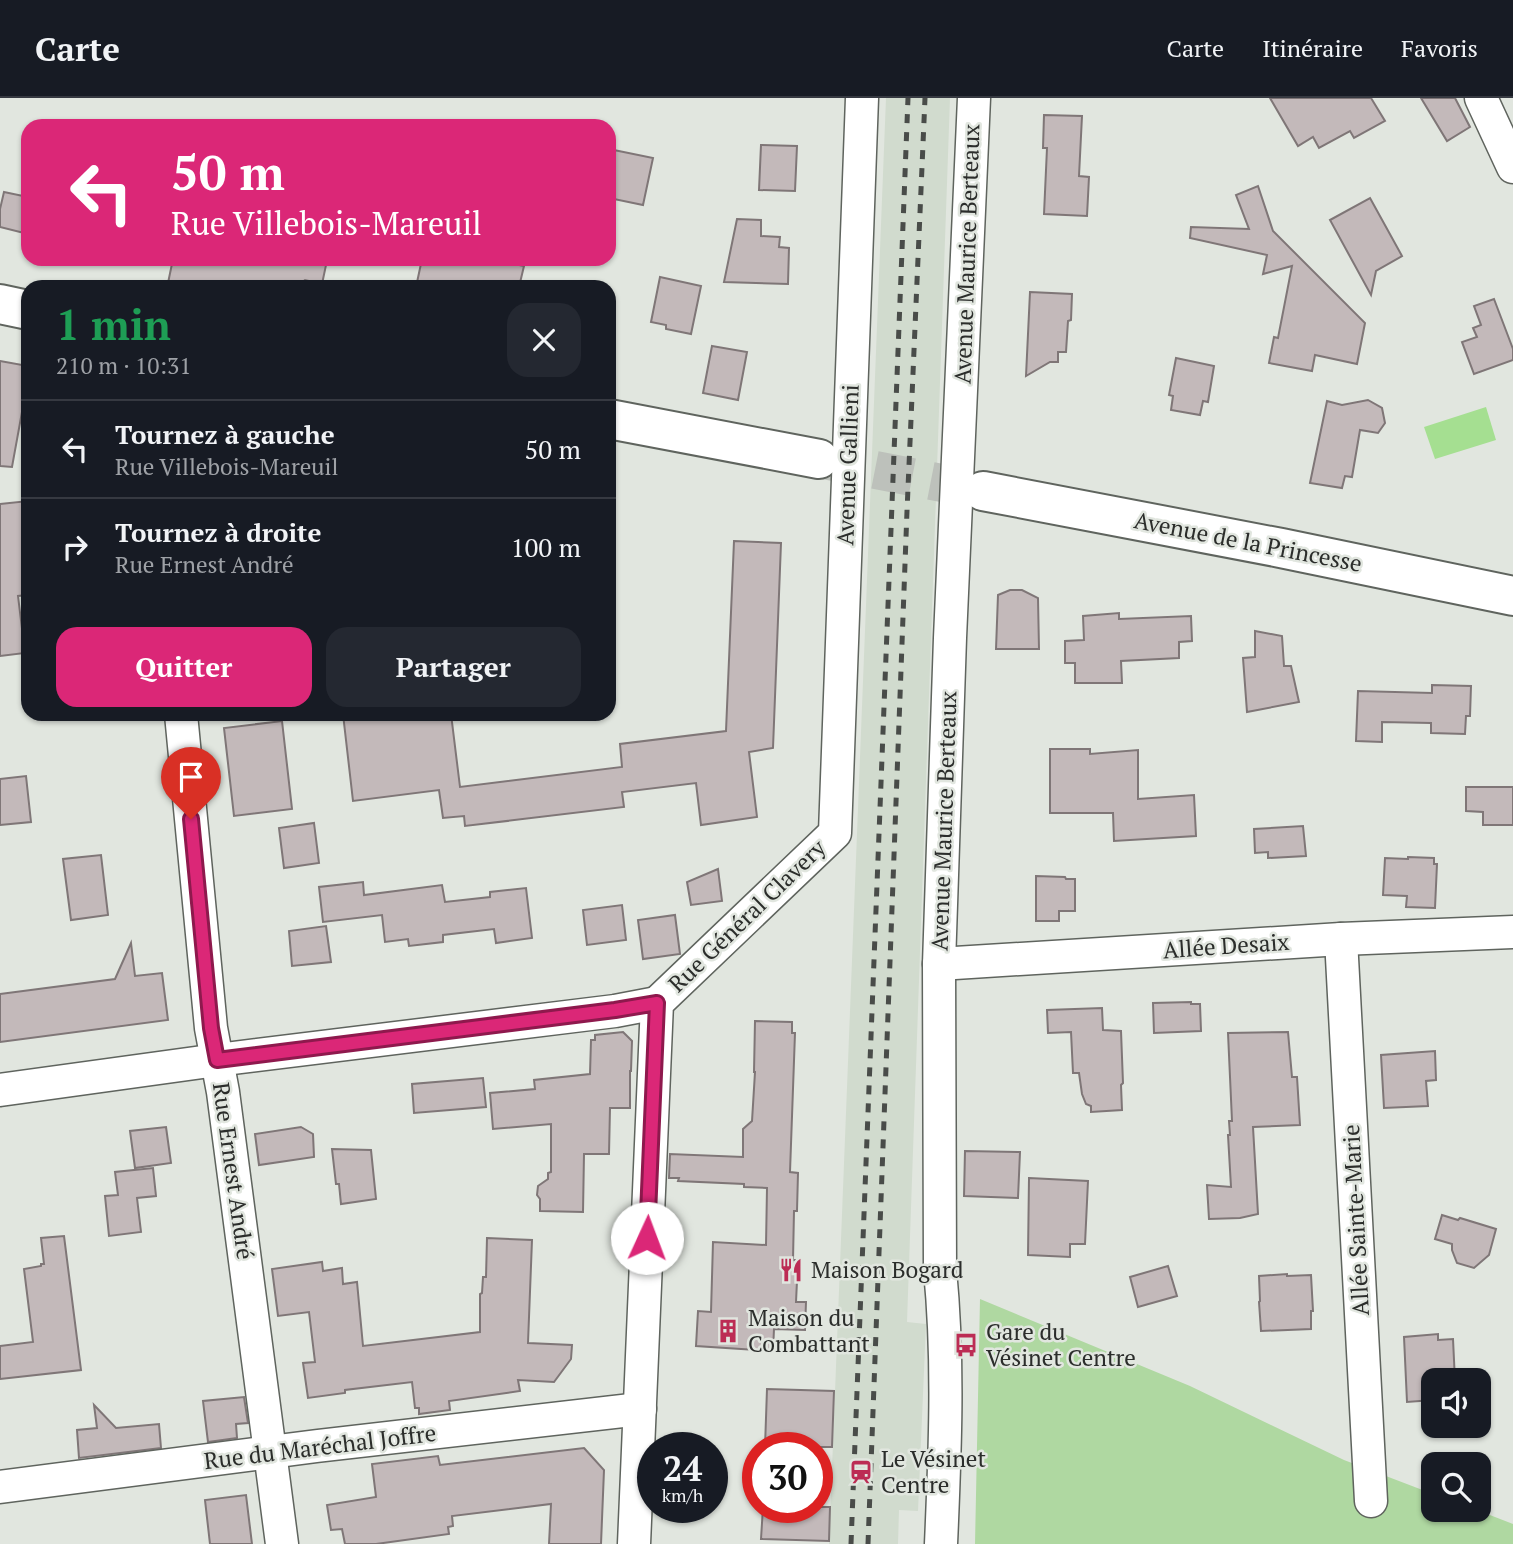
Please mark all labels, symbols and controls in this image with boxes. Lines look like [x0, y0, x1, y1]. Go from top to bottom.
text: Carte [35, 27, 120, 70]
text: Carte [1166, 32, 1224, 64]
text: Itinéraire [1262, 32, 1363, 64]
text: Favoris [1401, 32, 1478, 64]
street label: Avenue Maurice Berteaux [946, 123, 987, 385]
text: 50 m [171, 139, 285, 204]
icon: left [56, 147, 147, 238]
text: Rue Villebois-Mareuil [171, 202, 482, 244]
text: 1 min [56, 296, 171, 352]
button: close [507, 303, 581, 377]
text: 210 m · 10:31 [56, 350, 191, 381]
street label: Avenue Gallieni [829, 384, 866, 546]
text: Tournez à gauche [115, 417, 335, 451]
icon: left [56, 430, 94, 468]
text: 50 m [525, 432, 581, 466]
text: Rue Villebois-Mareuil [115, 451, 338, 482]
street label: Avenue de la Princesse [1132, 504, 1365, 579]
text: Tournez à droite [115, 515, 321, 549]
icon: right [56, 528, 94, 566]
text: 100 m [511, 530, 581, 564]
text: Rue Ernest André [115, 549, 294, 580]
button: Quitter [56, 627, 312, 707]
button: Partager [326, 627, 581, 707]
street label: Avenue Maurice Berteaux [923, 690, 964, 952]
pin [161, 747, 221, 819]
icon: arrive [172, 758, 210, 796]
street label: Rue Général Clavery [661, 832, 832, 999]
street label: Allée Desaix [1162, 926, 1290, 965]
street label: Rue Ernest André [206, 1080, 261, 1262]
street label: Allée Sainte-Marie [1335, 1124, 1376, 1316]
position arrow [610, 1201, 684, 1275]
place label: Maison Bogard [811, 1254, 964, 1285]
restaurant icon: Maison Bogard [777, 1256, 805, 1284]
place label: Maison du Combattant [748, 1302, 870, 1359]
place label: Gare du Vésinet Centre [986, 1316, 1136, 1373]
building icon: Maison du Combattant [714, 1317, 742, 1345]
bus stop icon: Gare du Vésinet Centre [952, 1331, 980, 1359]
map controls [1421, 1368, 1491, 1522]
button: sound [1421, 1368, 1491, 1438]
street label: Rue du Maréchal Joffre [202, 1417, 438, 1476]
speed limit sign: 30 [742, 1432, 833, 1523]
place label: Le Vésinet Centre [881, 1443, 986, 1500]
text: 24 [663, 1445, 702, 1491]
button: search [1421, 1452, 1491, 1522]
station icon: Le Vésinet Centre [847, 1458, 875, 1486]
text: km/h [662, 1483, 703, 1507]

